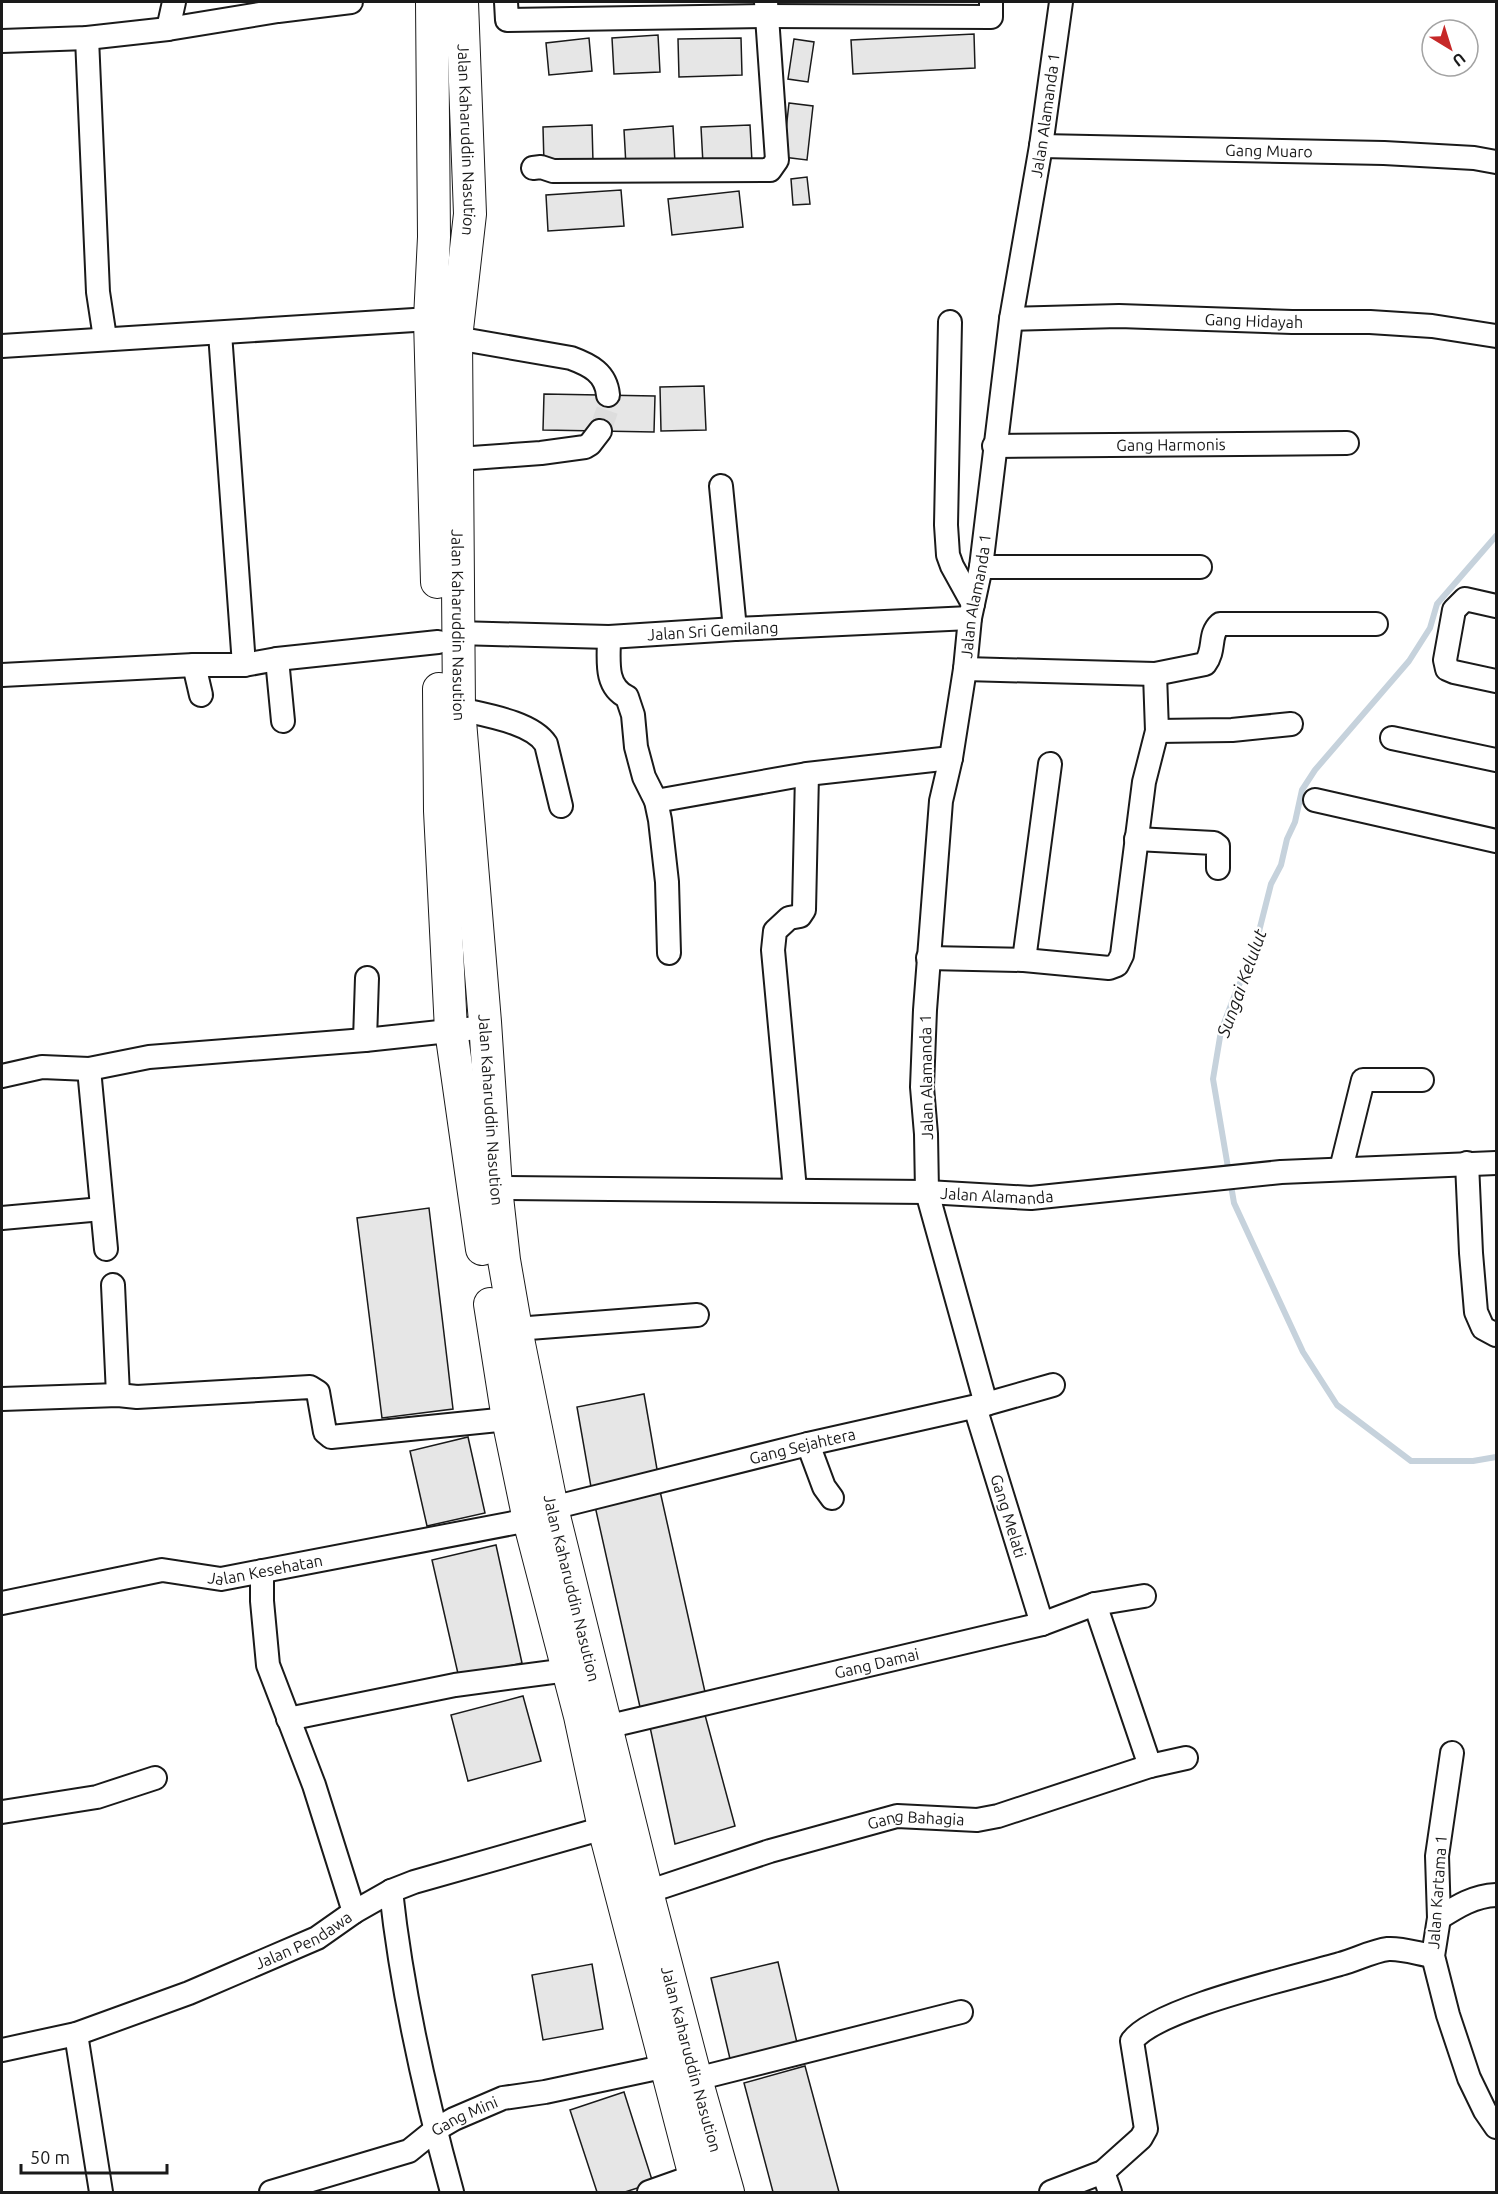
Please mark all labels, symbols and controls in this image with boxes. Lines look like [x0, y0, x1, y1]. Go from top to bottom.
north arrow [1420, 18, 1480, 78]
street label: Jalan Kaharuddin Nasution [455, 44, 479, 237]
text: U [1449, 49, 1469, 70]
street label: Jalan Alamanda 1 [1027, 52, 1063, 179]
street label: Gang Muaro [1225, 141, 1313, 161]
street label: Gang Hidayah [1204, 310, 1303, 331]
street label: Gang Harmonis [1116, 435, 1226, 454]
street label: Jalan Kaharuddin Nasution [449, 529, 469, 722]
street label: Jalan Alamanda 1 [957, 533, 994, 659]
street label: Jalan Sri Gemilang [647, 618, 779, 644]
water label: Sungai Kelulut [1212, 926, 1270, 1041]
street label: Jalan Kaharuddin Nasution [475, 1013, 507, 1206]
street label: Jalan Alamanda 1 [916, 1014, 936, 1140]
street label: Jalan Alamanda [940, 1184, 1054, 1207]
street label: Gang Sejahtera [747, 1425, 857, 1467]
street label: Gang Melati [987, 1472, 1030, 1560]
street label: Jalan Kaharuddin Nasution [541, 1493, 604, 1683]
street label: Jalan Kesehatan [206, 1551, 324, 1588]
street label: Gang Damai [832, 1644, 921, 1682]
street label: Gang Bahagia [865, 1807, 965, 1833]
street label: Jalan Kartama 1 [1424, 1834, 1450, 1950]
street label: Jalan Pendawa [252, 1908, 355, 1973]
street label: Jalan Kaharuddin Nasution [658, 1964, 725, 2154]
street label: Gang Mini [428, 2092, 500, 2139]
scale bar [21, 2137, 166, 2175]
text: 50 m [30, 2147, 70, 2167]

